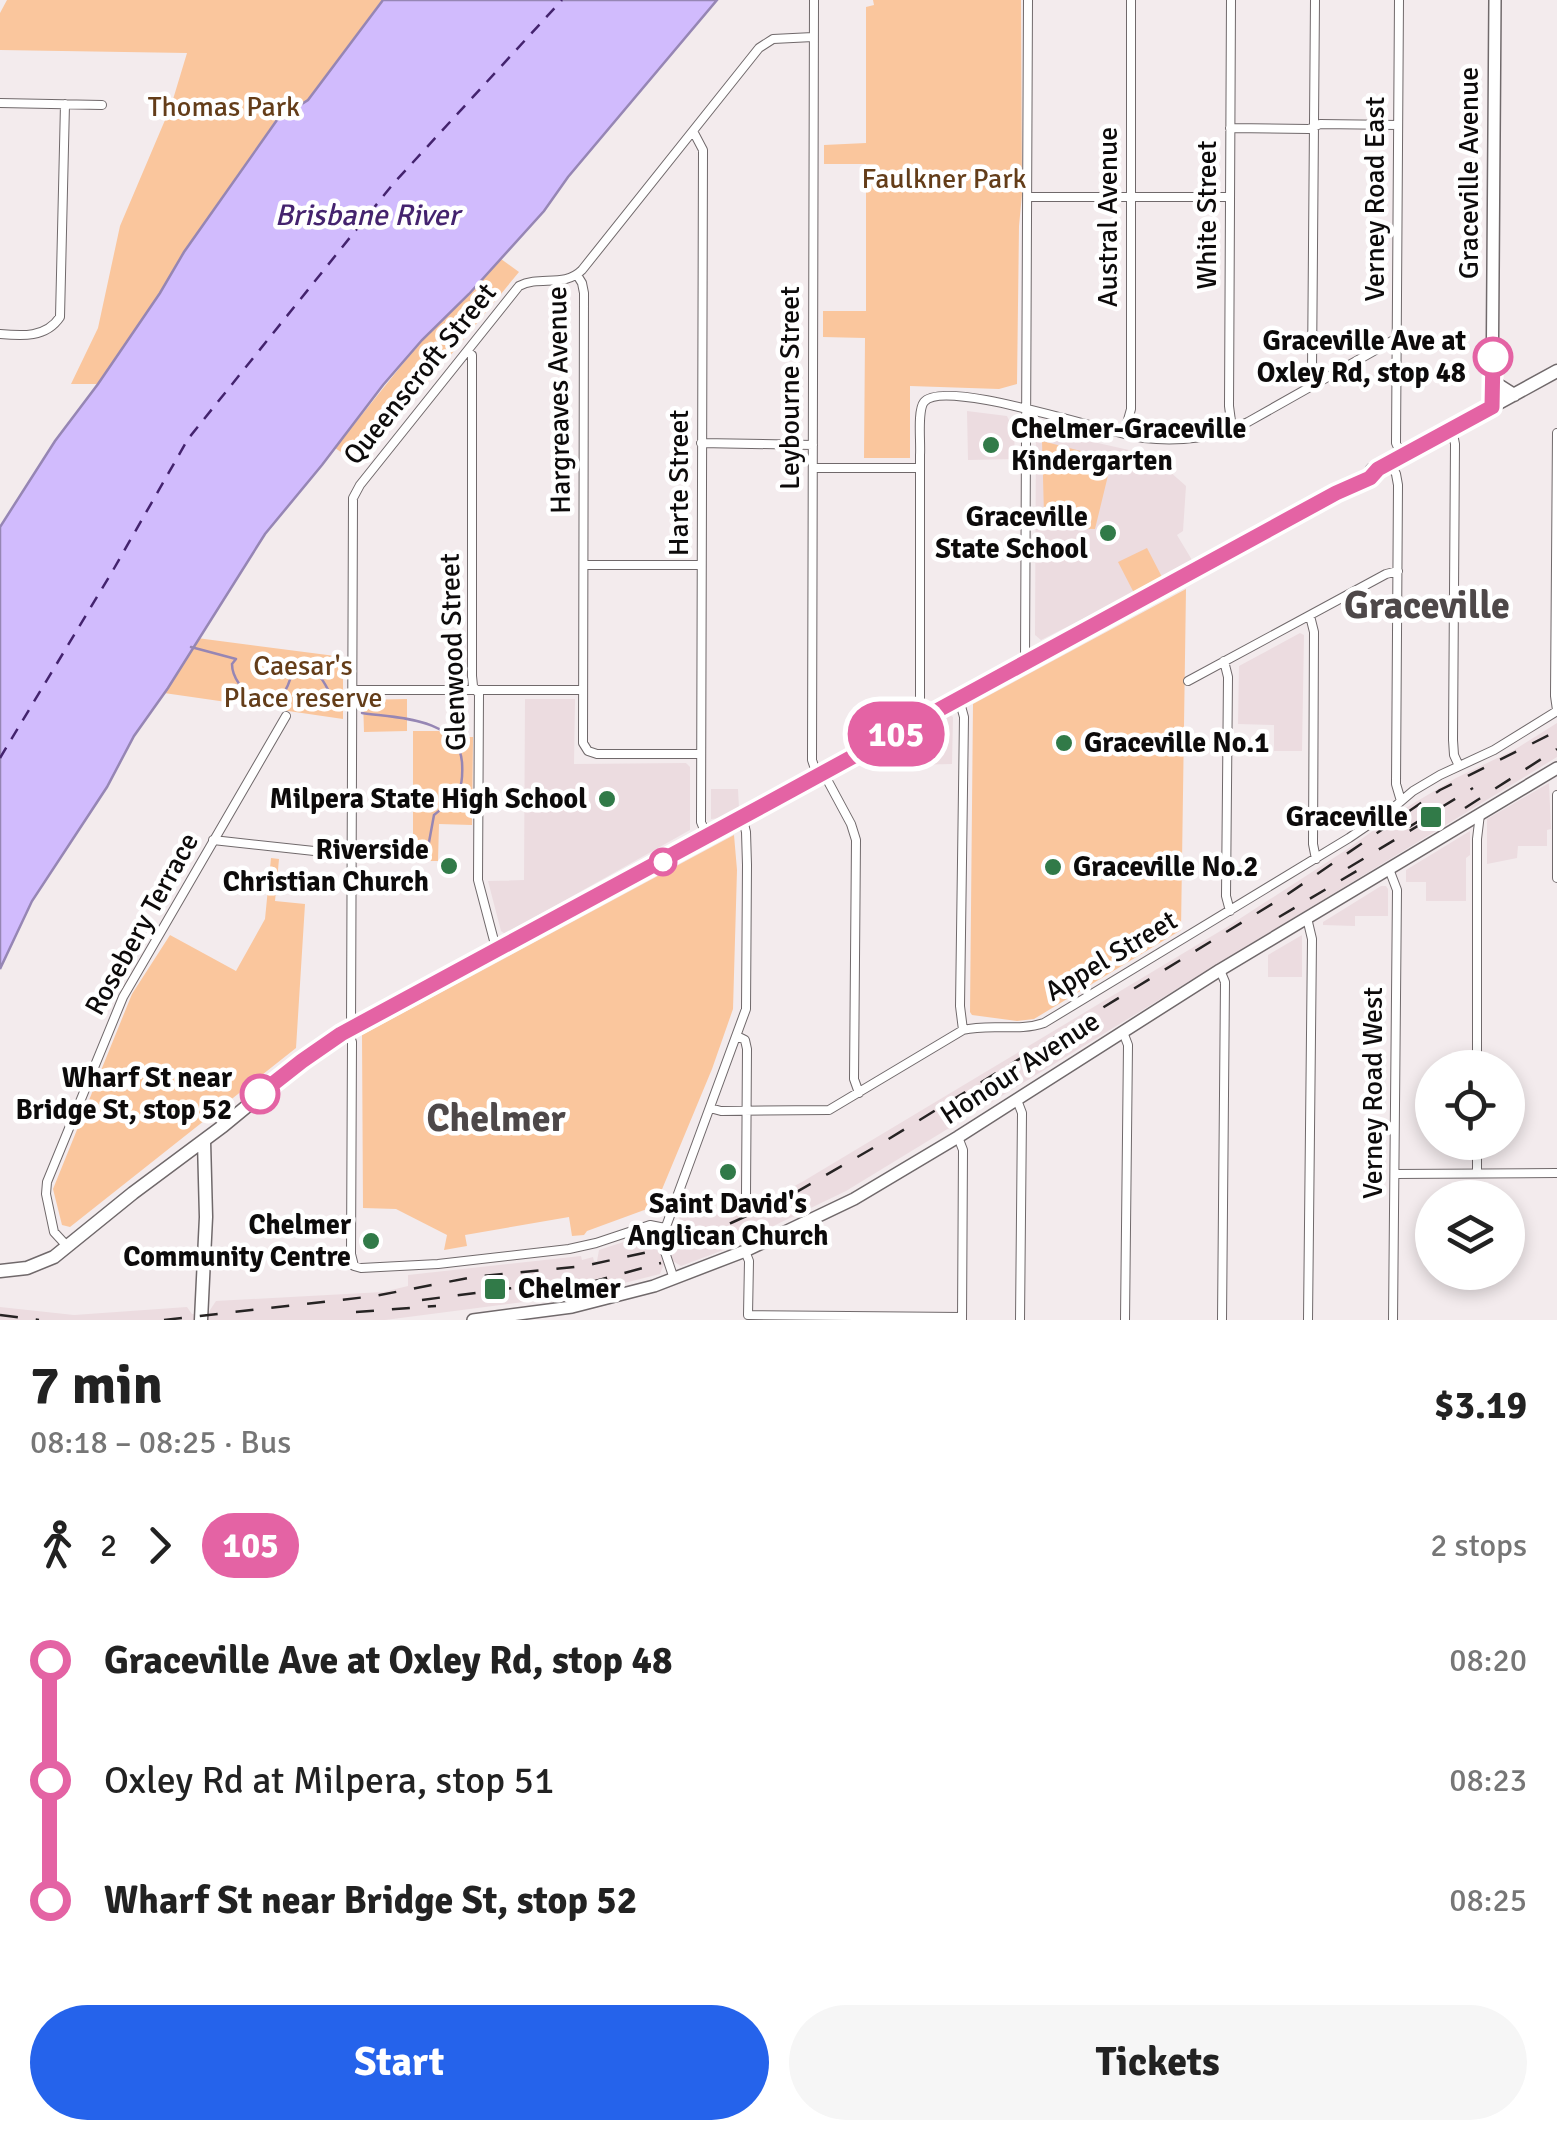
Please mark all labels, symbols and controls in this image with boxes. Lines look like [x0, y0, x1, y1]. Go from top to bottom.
street label: Graceville Avenue [1452, 67, 1486, 279]
park label: Thomas Park [148, 90, 300, 124]
street label: Verney Road East [1358, 96, 1392, 302]
street label: Austral Avenue [1091, 127, 1125, 307]
street label: White Street [1190, 140, 1224, 290]
park label: Faulkner Park [862, 162, 1027, 196]
water label: Brisbane River [275, 197, 463, 234]
street label: Queenscroft Street [336, 276, 504, 472]
street label: Hargreaves Avenue [540, 286, 578, 514]
street label: Leybourne Street [773, 286, 807, 490]
place label: Graceville Ave at Oxley Rd, stop 48 [1257, 324, 1467, 390]
marker: Graceville Ave at Oxley Rd, stop 48 [1474, 338, 1512, 376]
street label: Harte Street [662, 409, 696, 556]
place label: Chelmer-Graceville Kindergarten [1011, 412, 1246, 478]
marker: Chelmer-Graceville Kindergarten [980, 434, 1002, 456]
place label: Graceville State School [935, 500, 1088, 566]
marker: Graceville State School [1097, 522, 1119, 544]
street label: Glenwood Street [433, 552, 473, 751]
district label: Graceville [1344, 582, 1510, 629]
park label: Caesar's Place reserve [223, 649, 383, 715]
line badge: 105 [838, 702, 954, 766]
text: 105 [868, 713, 924, 756]
place label: Graceville No.1 [1084, 726, 1269, 760]
marker: Graceville No.1 [1053, 732, 1075, 754]
place label: Milpera State High School [270, 782, 587, 816]
marker: Milpera State High School [596, 788, 618, 810]
place label: Graceville [1286, 800, 1408, 834]
marker: Graceville [1418, 804, 1444, 830]
street label: Rosebery Terrace [78, 827, 206, 1021]
place label: Riverside Christian Church [223, 833, 429, 899]
unlabelled marker [650, 849, 676, 875]
place label: Graceville No.2 [1073, 850, 1258, 884]
marker: Riverside Christian Church [438, 855, 460, 877]
marker: Graceville No.2 [1042, 856, 1064, 878]
street label: Appel Street [1039, 903, 1183, 1009]
street label: Verney Road West [1356, 987, 1390, 1199]
street label: Honour Avenue [934, 1004, 1106, 1132]
map controls [1415, 1050, 1525, 1290]
button: locate [1415, 1050, 1525, 1160]
place label: Wharf St near Bridge St, stop 52 [16, 1061, 233, 1127]
marker: Wharf St near Bridge St, stop 52 [241, 1075, 279, 1113]
district label: Chelmer [426, 1095, 567, 1142]
marker: Saint David's Anglican Church [717, 1161, 739, 1183]
button: layers [1415, 1180, 1525, 1290]
place label: Saint David's Anglican Church [628, 1187, 828, 1253]
place label: Chelmer Community Centre [123, 1208, 352, 1274]
marker: Chelmer Community Centre [360, 1230, 382, 1252]
place label: Chelmer [518, 1272, 621, 1306]
marker: Chelmer [482, 1276, 508, 1302]
text: 7 min [30, 1351, 163, 1419]
text: $3.19 [1434, 1382, 1527, 1429]
text: 08:18 – 08:25 · Bus [30, 1423, 291, 1462]
icon: walk [30, 1518, 85, 1573]
icon: forward [132, 1518, 187, 1573]
text: 105 [222, 1524, 279, 1567]
text: 2 [100, 1526, 117, 1565]
text: 2 stops [1430, 1526, 1527, 1565]
text: Graceville Ave at Oxley Rd, stop 48 [104, 1637, 672, 1684]
text: 08:20 [1449, 1641, 1527, 1680]
text: Oxley Rd at Milpera, stop 51 [104, 1757, 554, 1804]
text: 08:23 [1449, 1761, 1527, 1800]
text: Wharf St near Bridge St, stop 52 [104, 1877, 637, 1924]
text: 08:25 [1449, 1881, 1527, 1920]
button: Start [30, 2005, 769, 2120]
button: Tickets [789, 2005, 1527, 2120]

